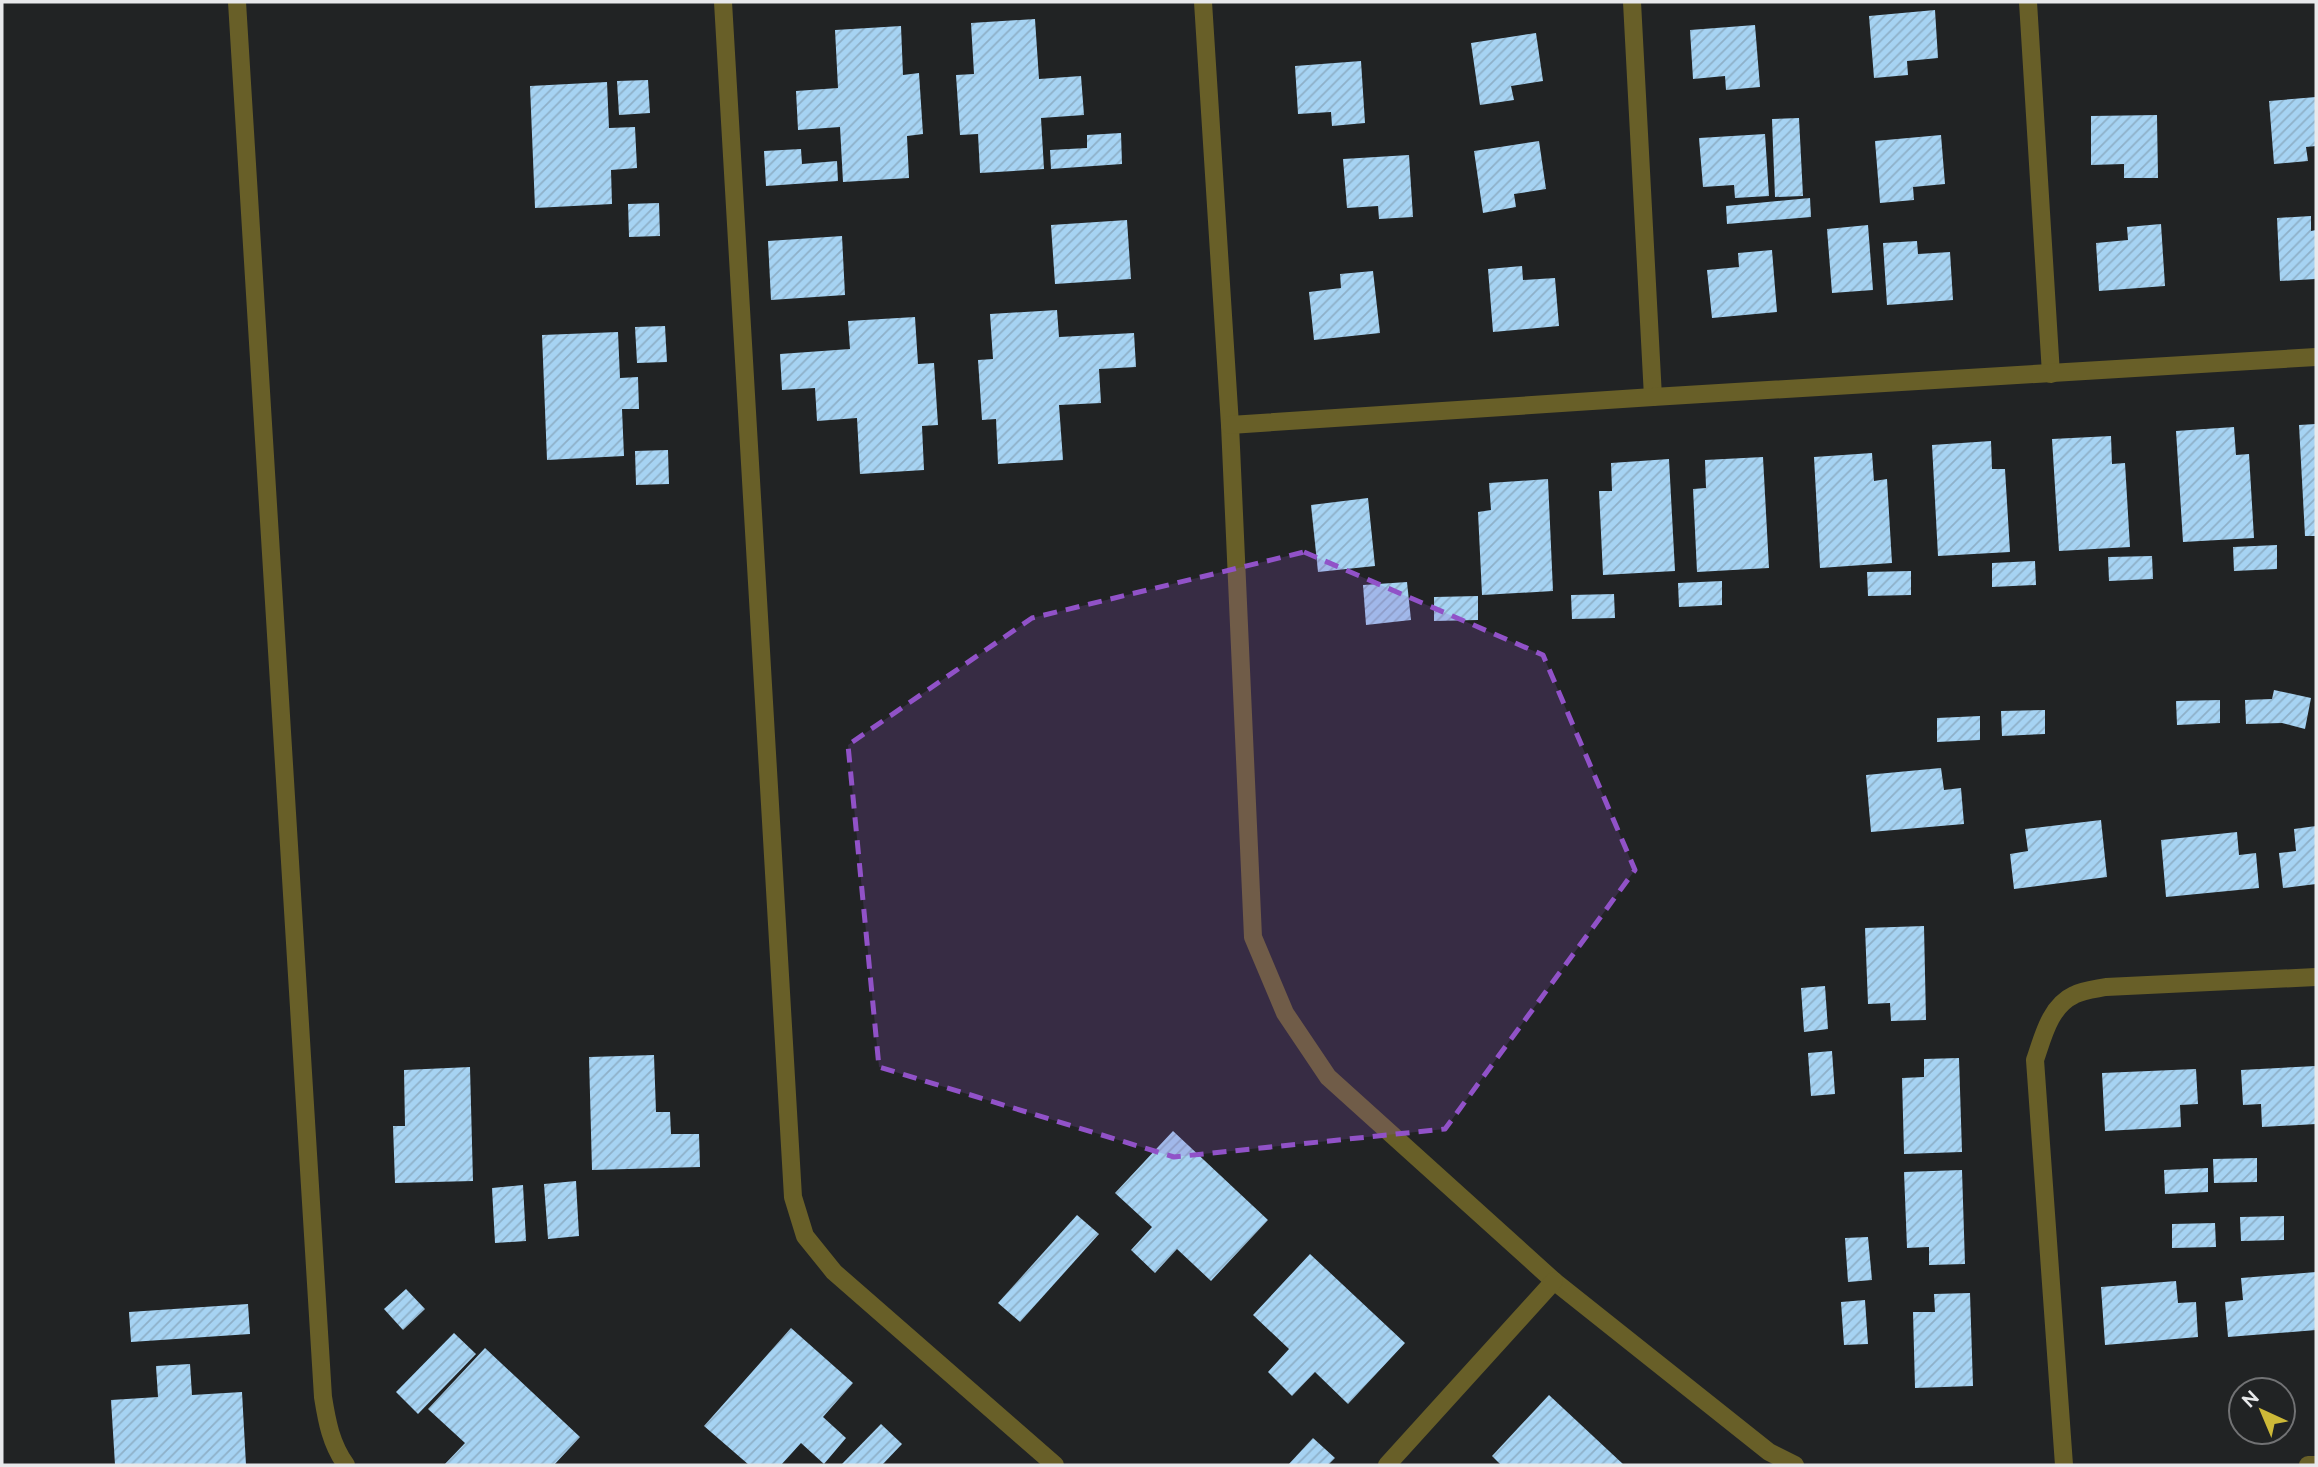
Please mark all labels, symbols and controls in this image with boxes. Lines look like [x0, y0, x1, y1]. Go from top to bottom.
north arrow [2227, 1376, 2297, 1446]
text: N [2237, 1386, 2263, 1412]

